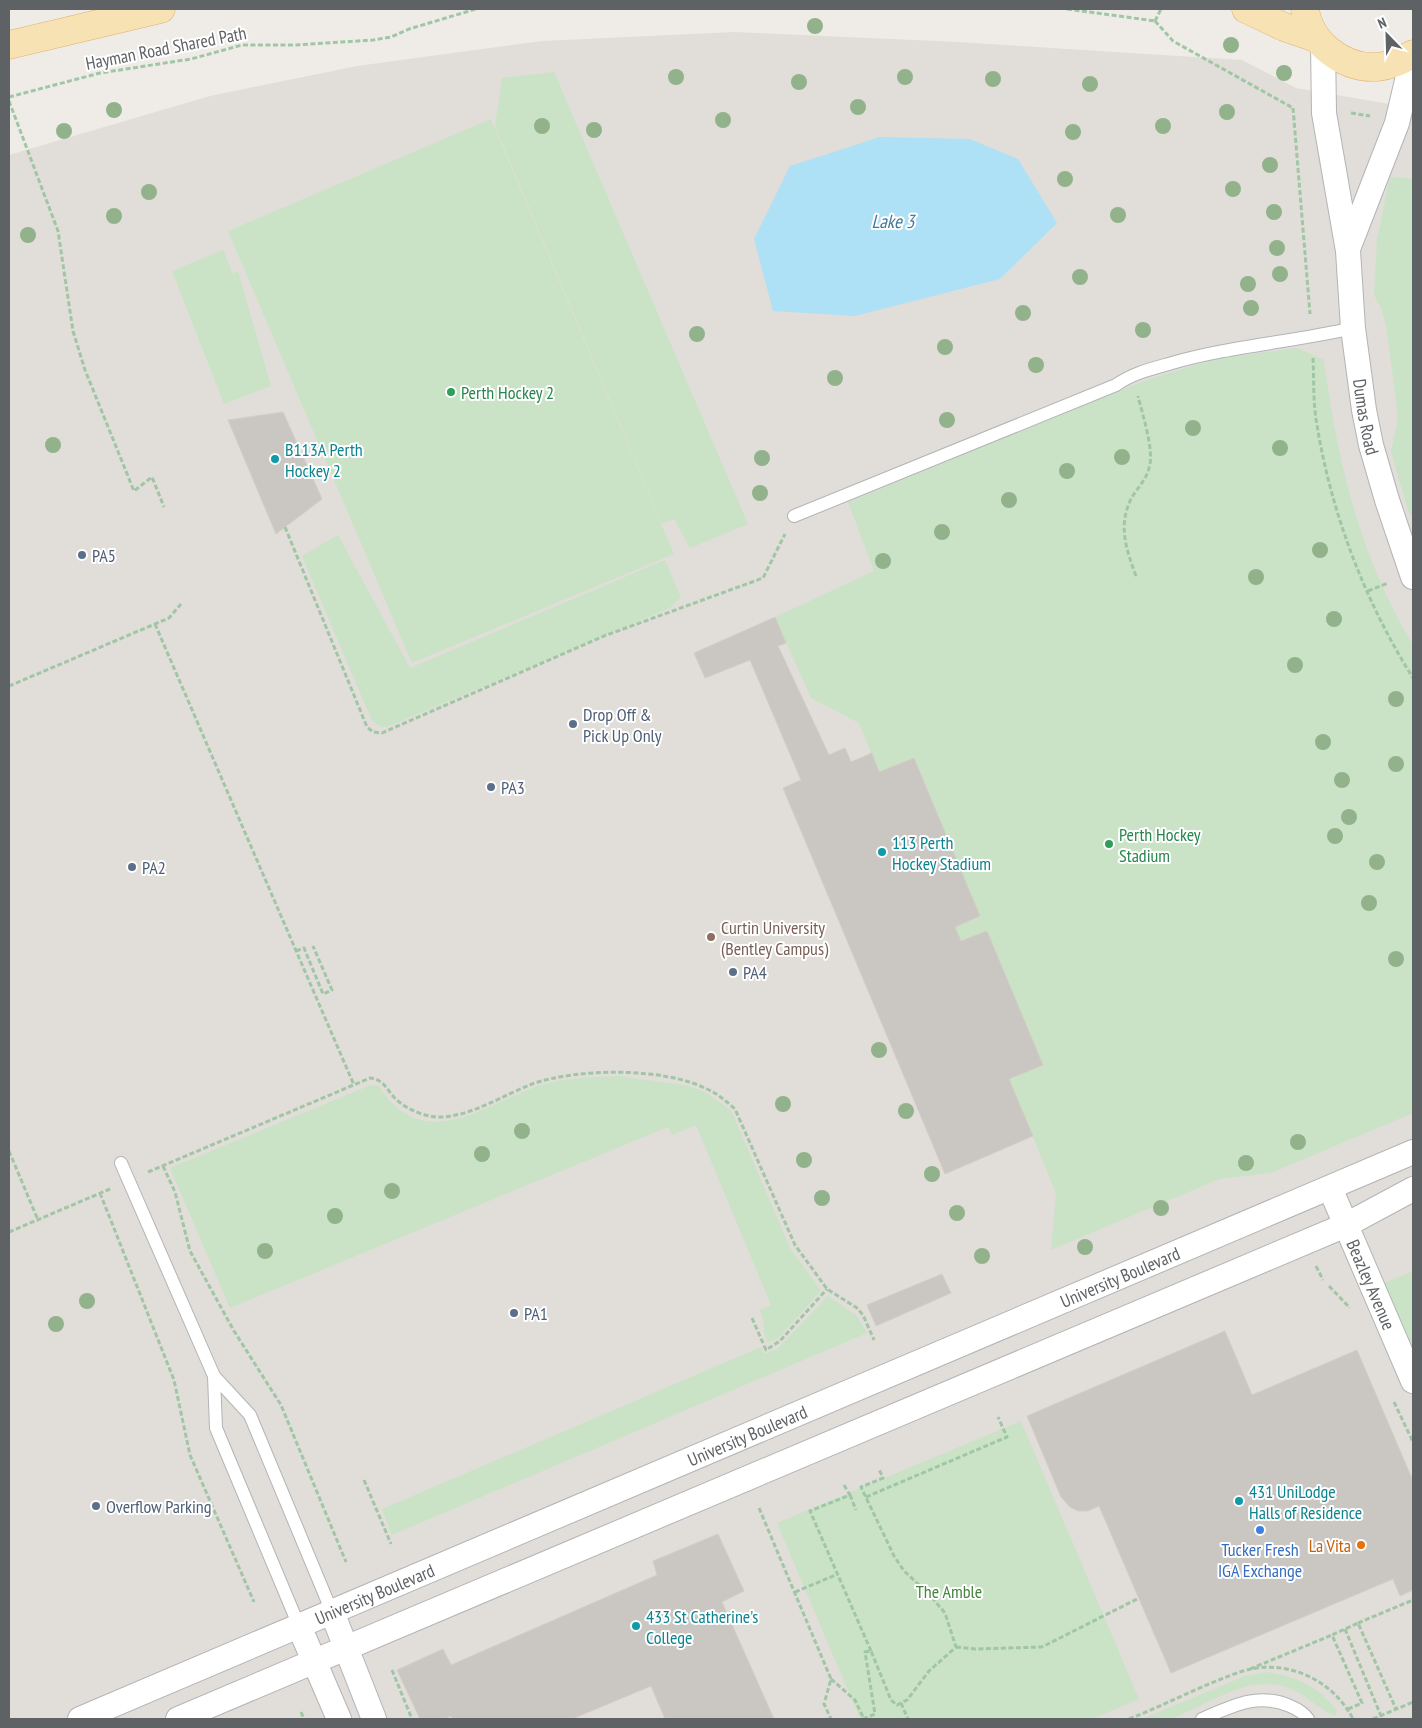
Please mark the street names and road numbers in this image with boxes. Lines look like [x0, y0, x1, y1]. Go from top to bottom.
street label: Hayman Road Shared Path [84, 21, 248, 75]
street label: Dumas Road [1348, 377, 1385, 458]
street label: Beazley Avenue [1342, 1236, 1401, 1333]
street label: University Boulevard [1057, 1241, 1183, 1312]
street label: University Boulevard [684, 1400, 810, 1471]
street label: University Boulevard [311, 1558, 438, 1629]

